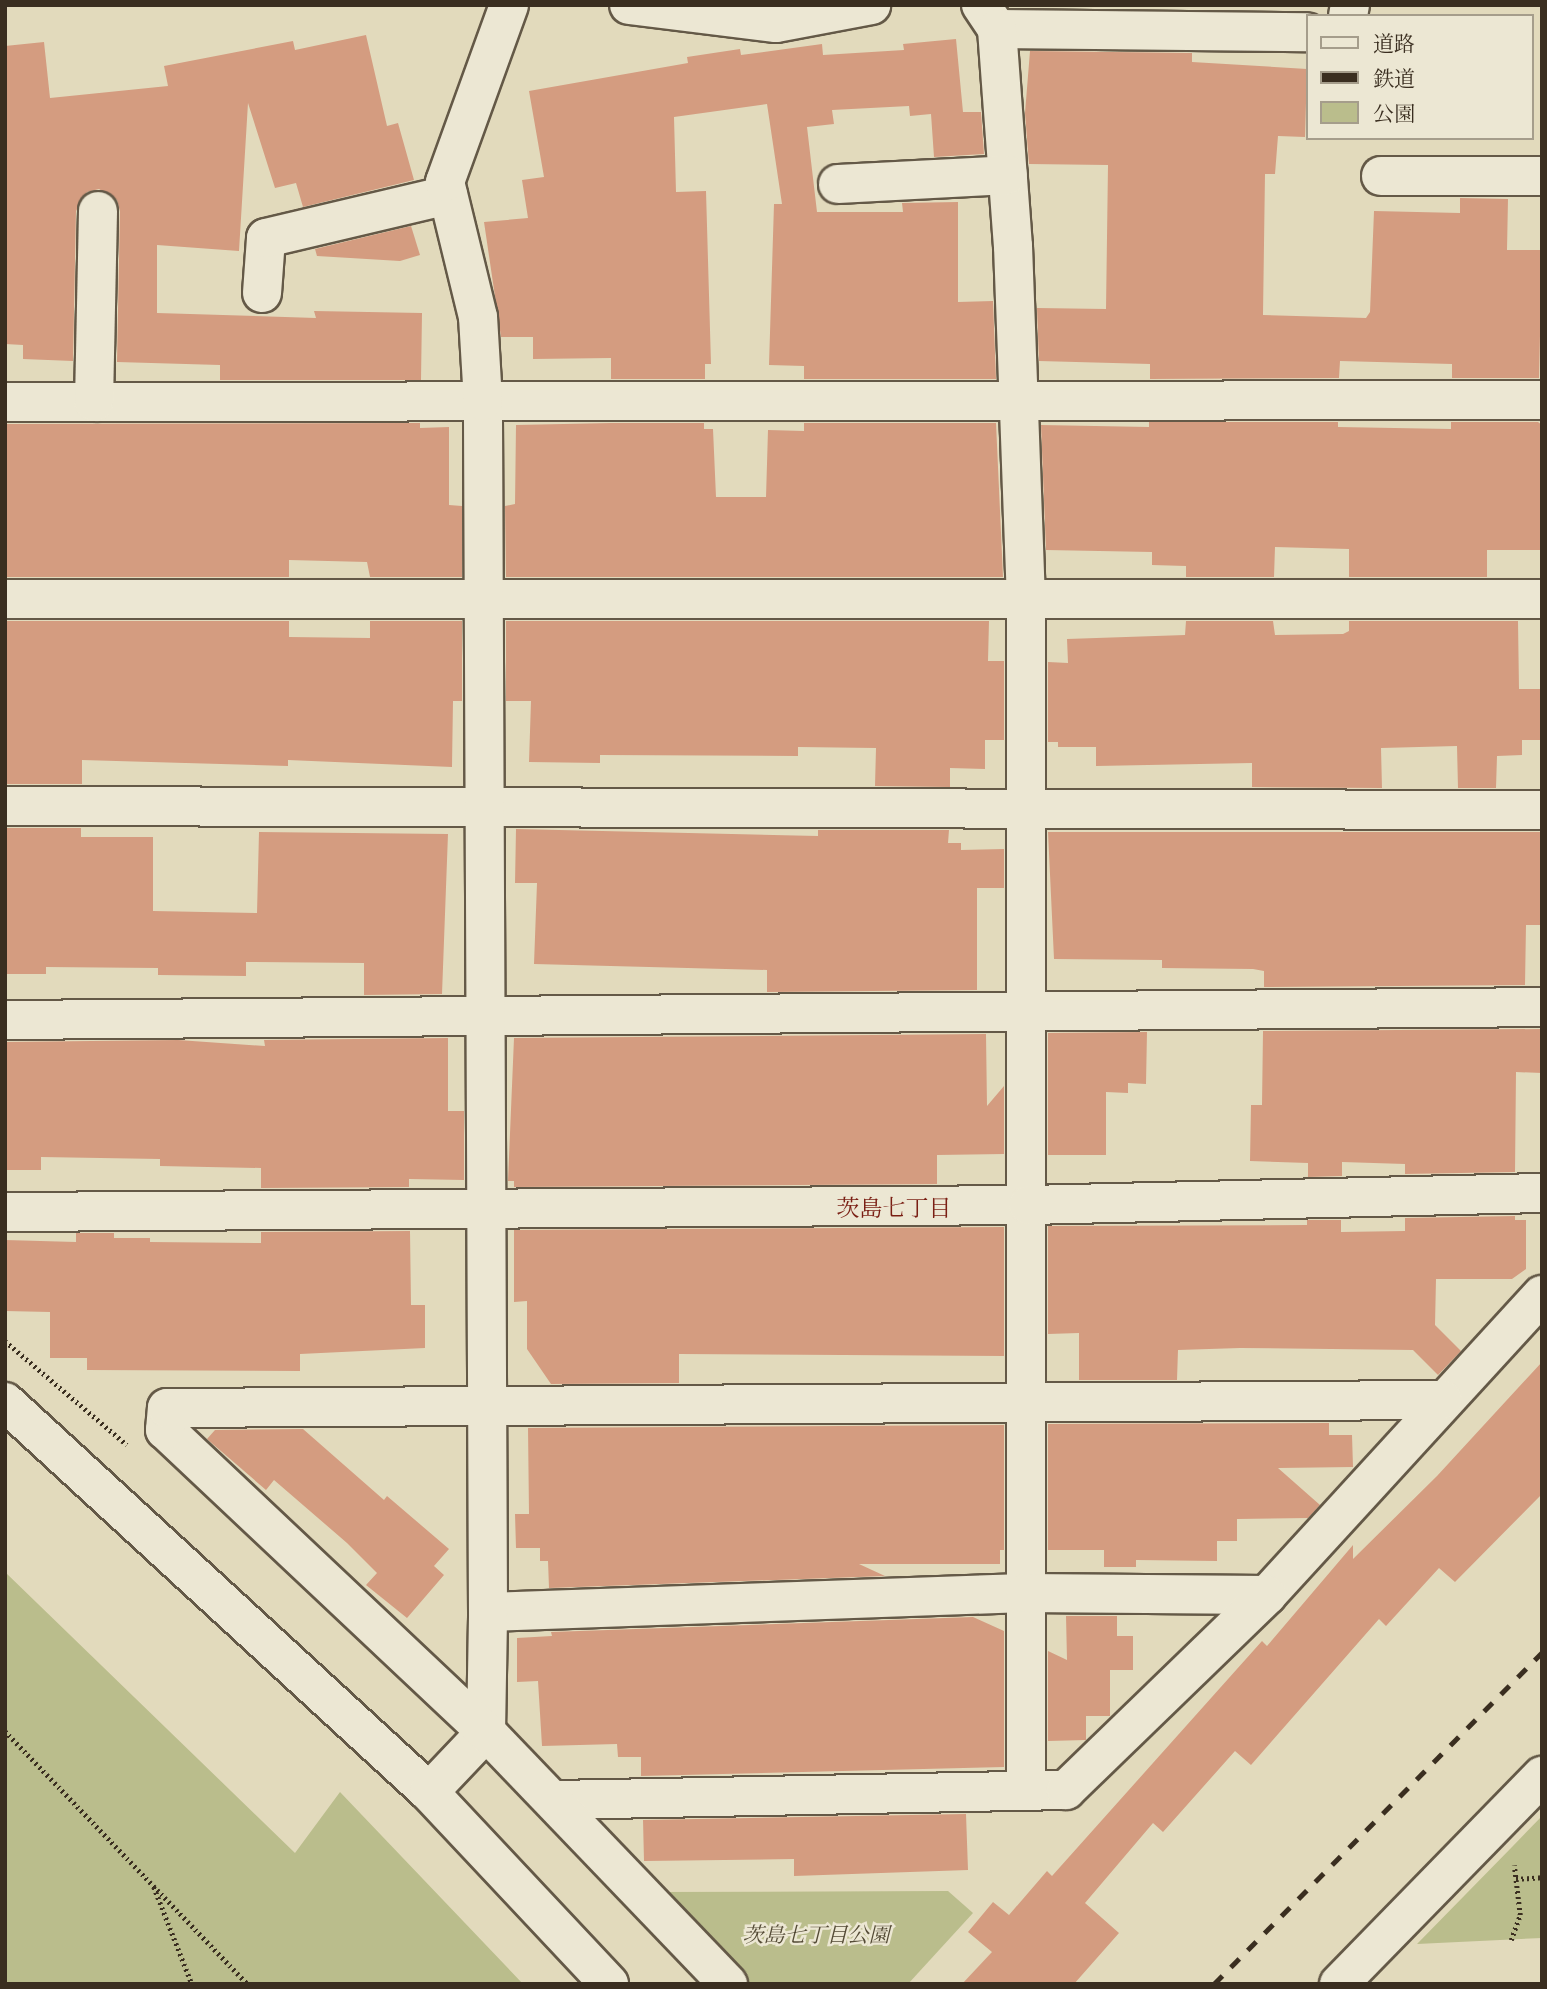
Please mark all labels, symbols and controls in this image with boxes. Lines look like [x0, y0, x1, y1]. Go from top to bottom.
legend [1306, 14, 1533, 140]
text: 道路 [1373, 35, 1415, 56]
text: 鉄道 [1373, 70, 1415, 91]
text: 公園 [1373, 105, 1415, 126]
district label: 茨島七丁目 [837, 1196, 951, 1224]
park label: 茨島七丁目公園 [743, 1924, 889, 1950]

